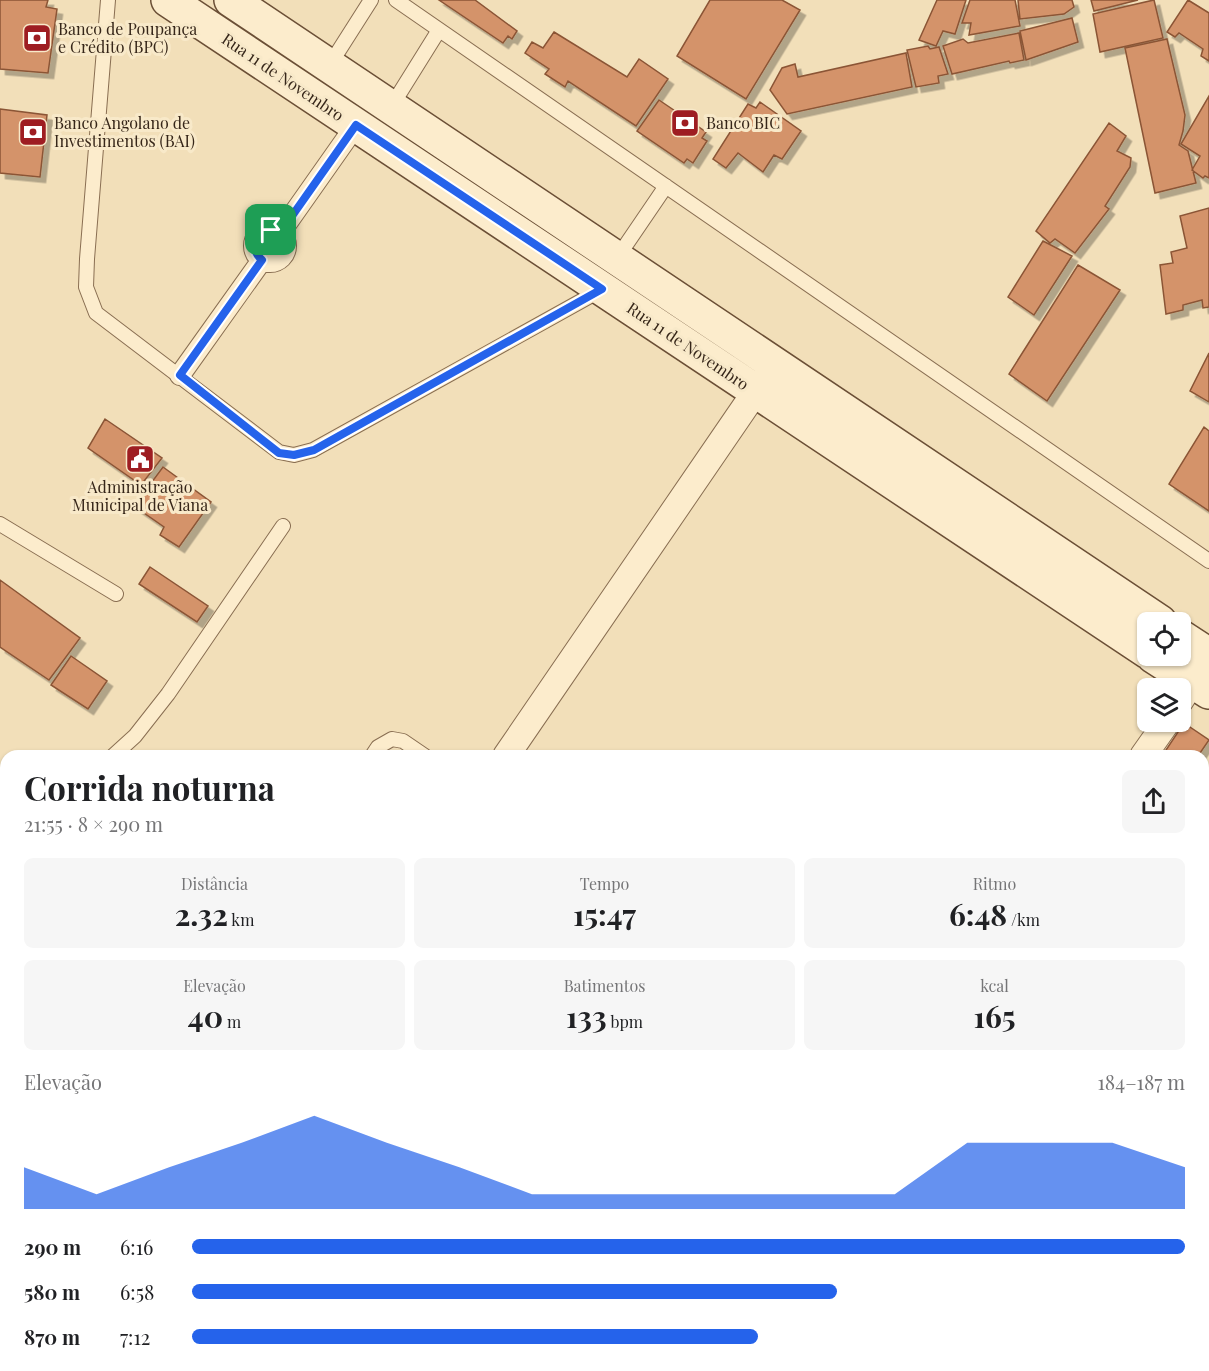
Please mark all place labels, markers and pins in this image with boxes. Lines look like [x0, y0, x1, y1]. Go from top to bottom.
place label: Banco de Poupança e Crédito (BPC) [58, 18, 197, 57]
bank icon: Banco de Poupança e Crédito (BPC) [21, 22, 53, 54]
bank icon: Banco BIC [669, 107, 701, 139]
place label: Banco Angolano de Investimentos (BAI) [54, 112, 195, 151]
place label: Banco BIC [706, 112, 780, 133]
bank icon: Banco Angolano de Investimentos (BAI) [17, 116, 49, 148]
pin [245, 204, 296, 255]
public building icon: Administração Municipal de Viana [124, 443, 156, 475]
place label: Administração Municipal de Viana [72, 476, 208, 515]

